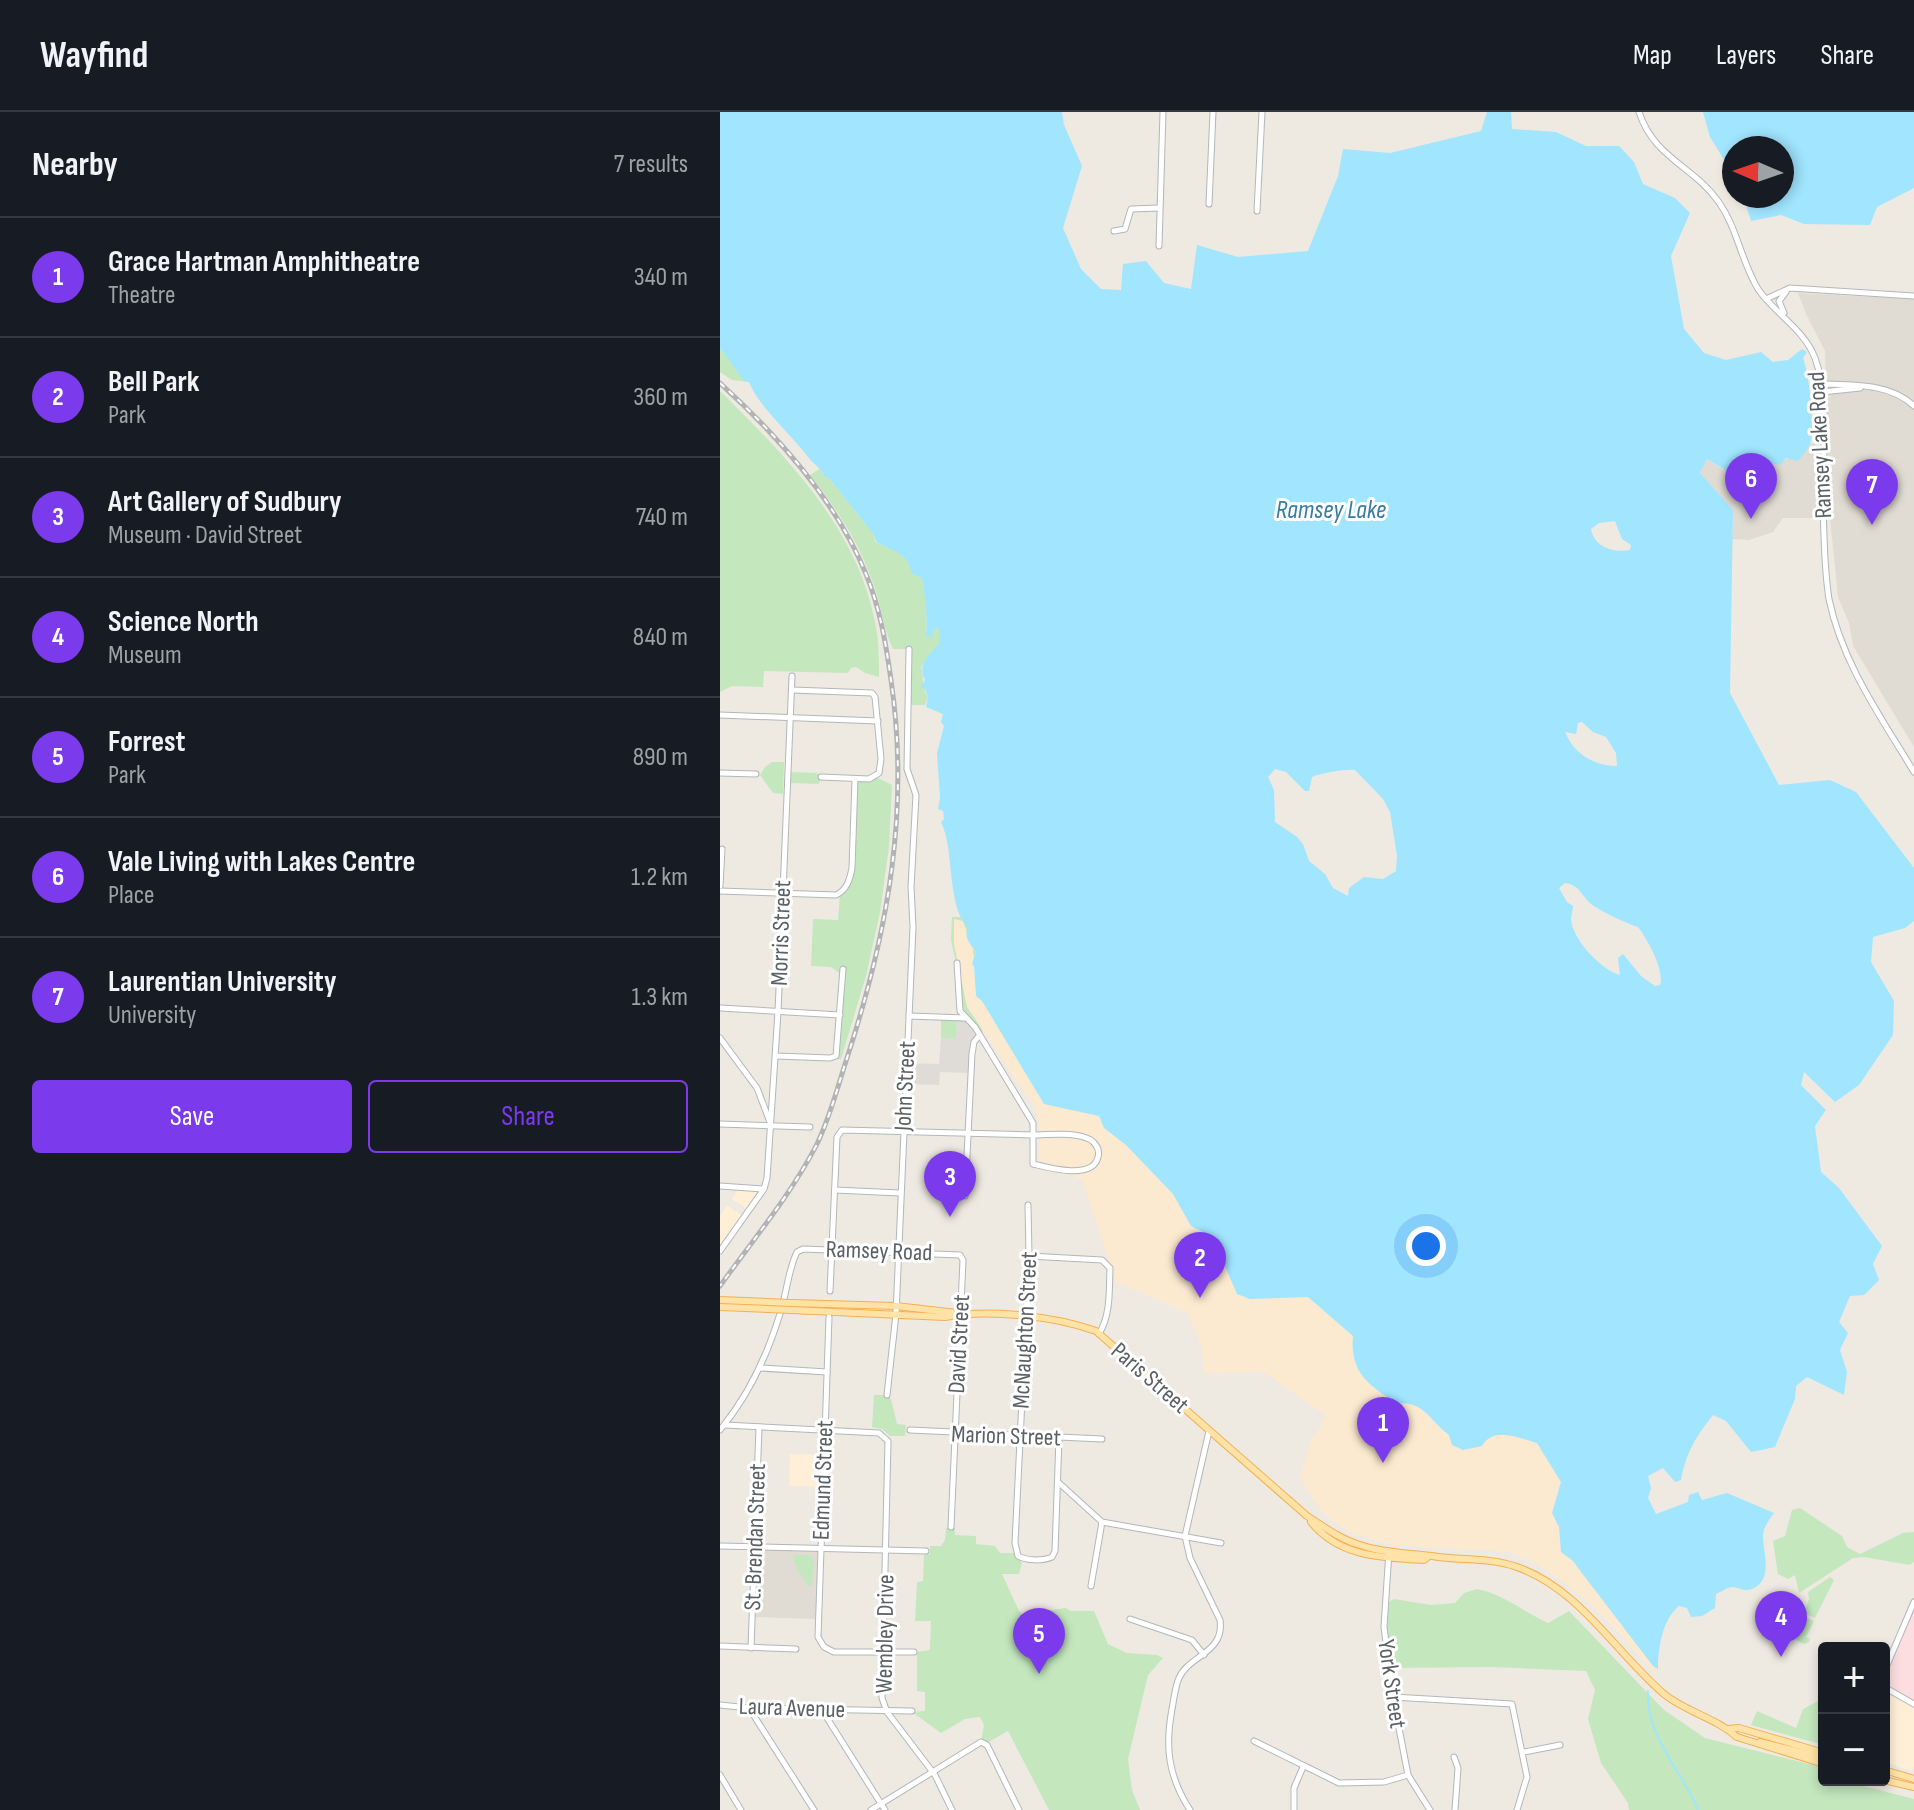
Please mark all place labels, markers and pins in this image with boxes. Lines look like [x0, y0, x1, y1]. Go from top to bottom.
pin: 6 [1725, 453, 1777, 519]
pin: 7 [1846, 459, 1898, 525]
pin: 3 [924, 1151, 976, 1217]
pin: 2 [1174, 1232, 1226, 1298]
pin: 1 [1357, 1397, 1409, 1463]
pin: 4 [1755, 1591, 1807, 1657]
pin: 5 [1013, 1608, 1065, 1674]

